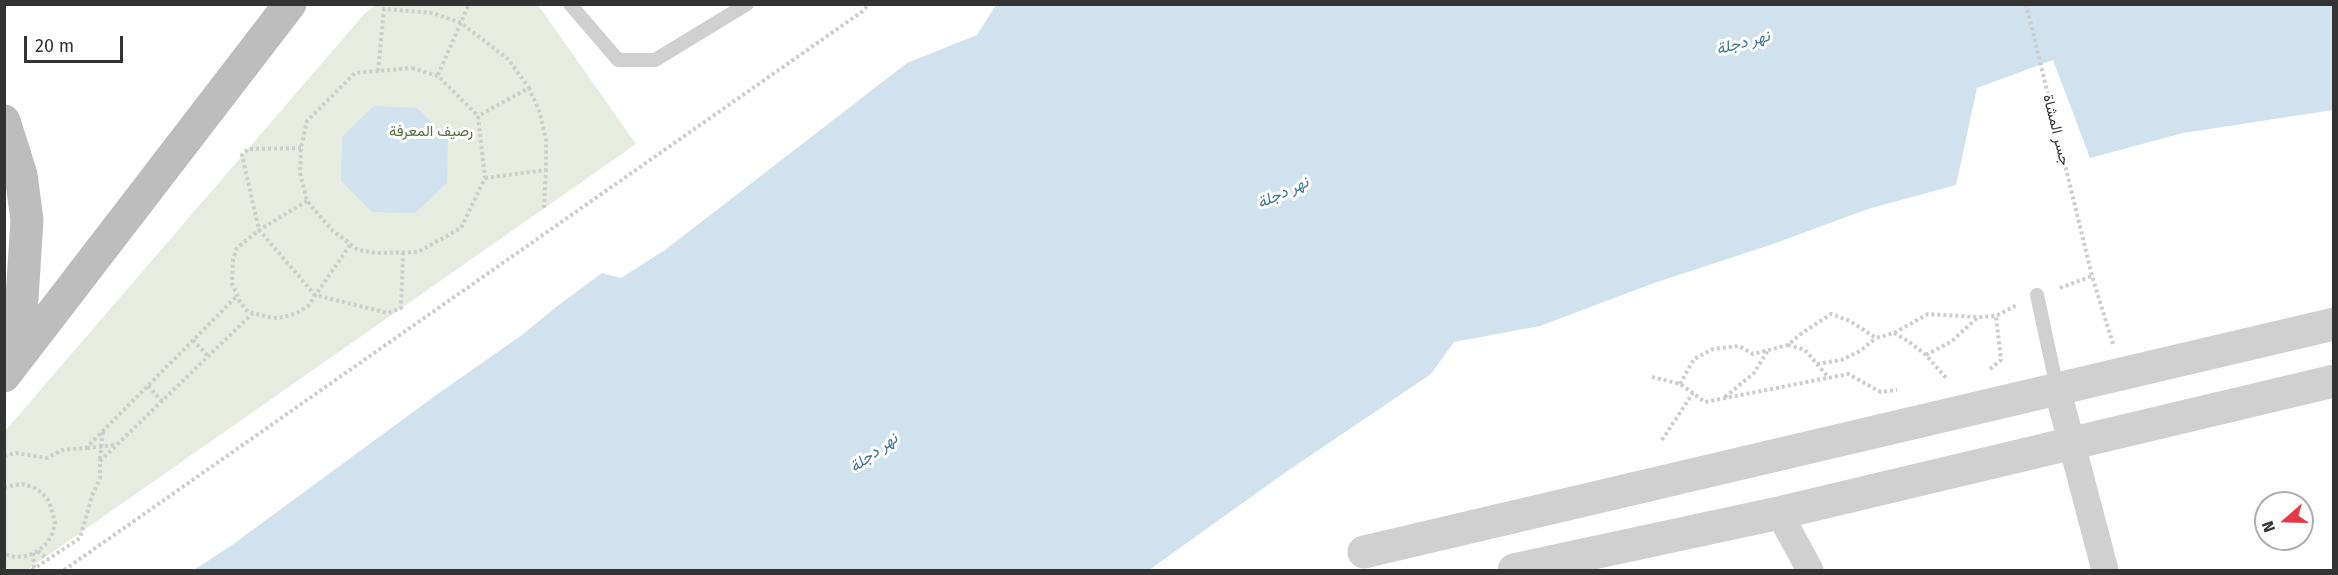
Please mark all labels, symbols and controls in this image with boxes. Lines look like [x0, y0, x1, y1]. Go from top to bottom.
scale bar [27, 24, 126, 62]
water label: نهر دجلة [1714, 27, 1772, 59]
text: 20 m [35, 35, 74, 57]
street label: جسر المشاة [2039, 93, 2073, 167]
park label: رصيف المعرفة [389, 123, 473, 141]
water label: نهر دجلة [1254, 173, 1312, 213]
water label: نهر دجلة [846, 429, 902, 477]
north arrow [2254, 491, 2314, 551]
text: N [2258, 518, 2279, 535]

